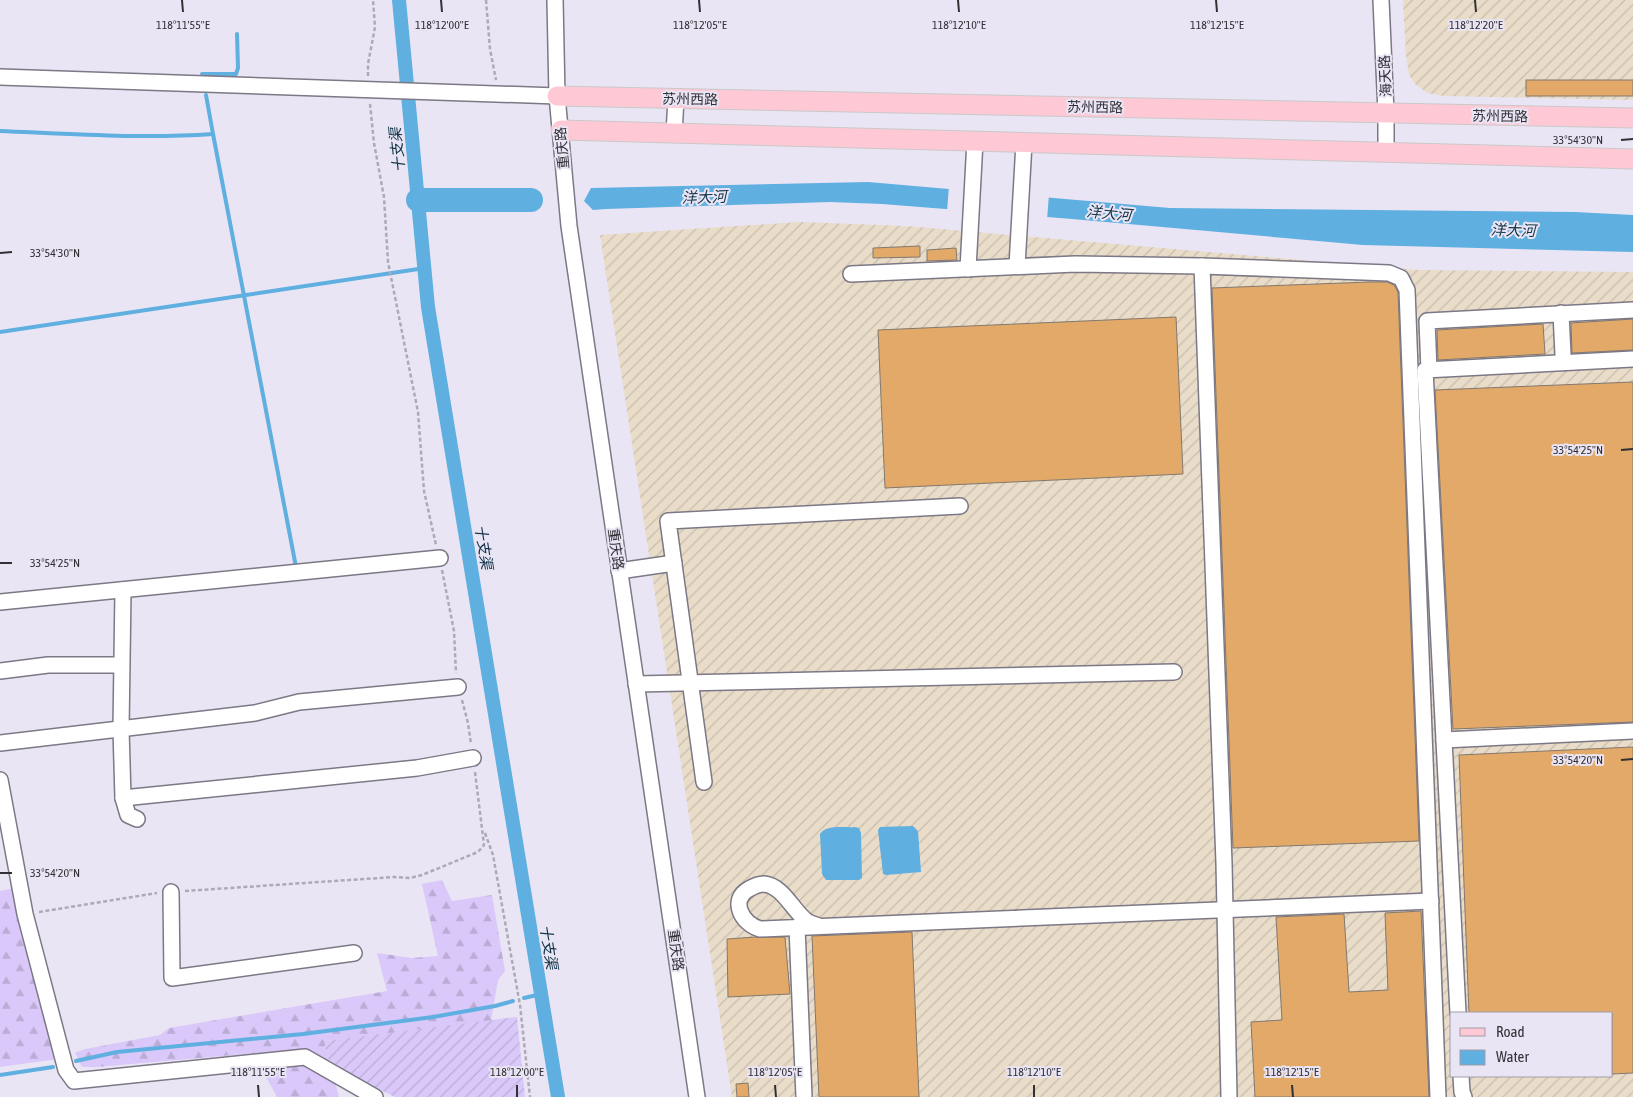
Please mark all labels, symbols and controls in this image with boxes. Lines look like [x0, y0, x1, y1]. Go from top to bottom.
text: 118°11'55"E [156, 18, 210, 32]
text: 118°12'00"E [415, 18, 469, 32]
text: 118°12'05"E [673, 18, 727, 32]
text: 118°12'10"E [932, 18, 986, 32]
text: 118°12'15"E [1190, 18, 1244, 32]
text: 118°12'20"E [1449, 18, 1503, 32]
street label: 海天路 [1376, 55, 1394, 97]
street label: 苏州西路 [662, 91, 718, 107]
street label: 苏州西路 [1067, 99, 1123, 115]
street label: 苏州西路 [1472, 108, 1528, 124]
water label: 十支渠 [386, 125, 408, 173]
street label: 重庆路 [552, 126, 572, 170]
text: 33°54'30"N [1553, 133, 1603, 147]
water label: 洋大河 [681, 188, 730, 206]
water label: 洋大河 [1086, 203, 1135, 224]
water label: 洋大河 [1490, 221, 1539, 239]
text: 33°54'30"N [30, 246, 80, 260]
text: 33°54'25"N [1553, 443, 1603, 457]
water label: 十支渠 [472, 523, 496, 573]
street label: 重庆路 [605, 527, 627, 571]
text: 33°54'25"N [30, 556, 80, 570]
text: 33°54'20"N [1553, 753, 1603, 767]
text: 33°54'20"N [30, 866, 80, 880]
water label: 十支渠 [537, 923, 561, 973]
street label: 重庆路 [665, 928, 687, 972]
legend [1450, 1012, 1613, 1077]
text: Road [1496, 1023, 1525, 1040]
text: Water [1496, 1048, 1529, 1065]
text: 118°11'55"E [231, 1065, 285, 1079]
text: 118°12'00"E [490, 1065, 544, 1079]
text: 118°12'05"E [748, 1065, 802, 1079]
text: 118°12'10"E [1007, 1065, 1061, 1079]
text: 118°12'15"E [1265, 1065, 1319, 1079]

